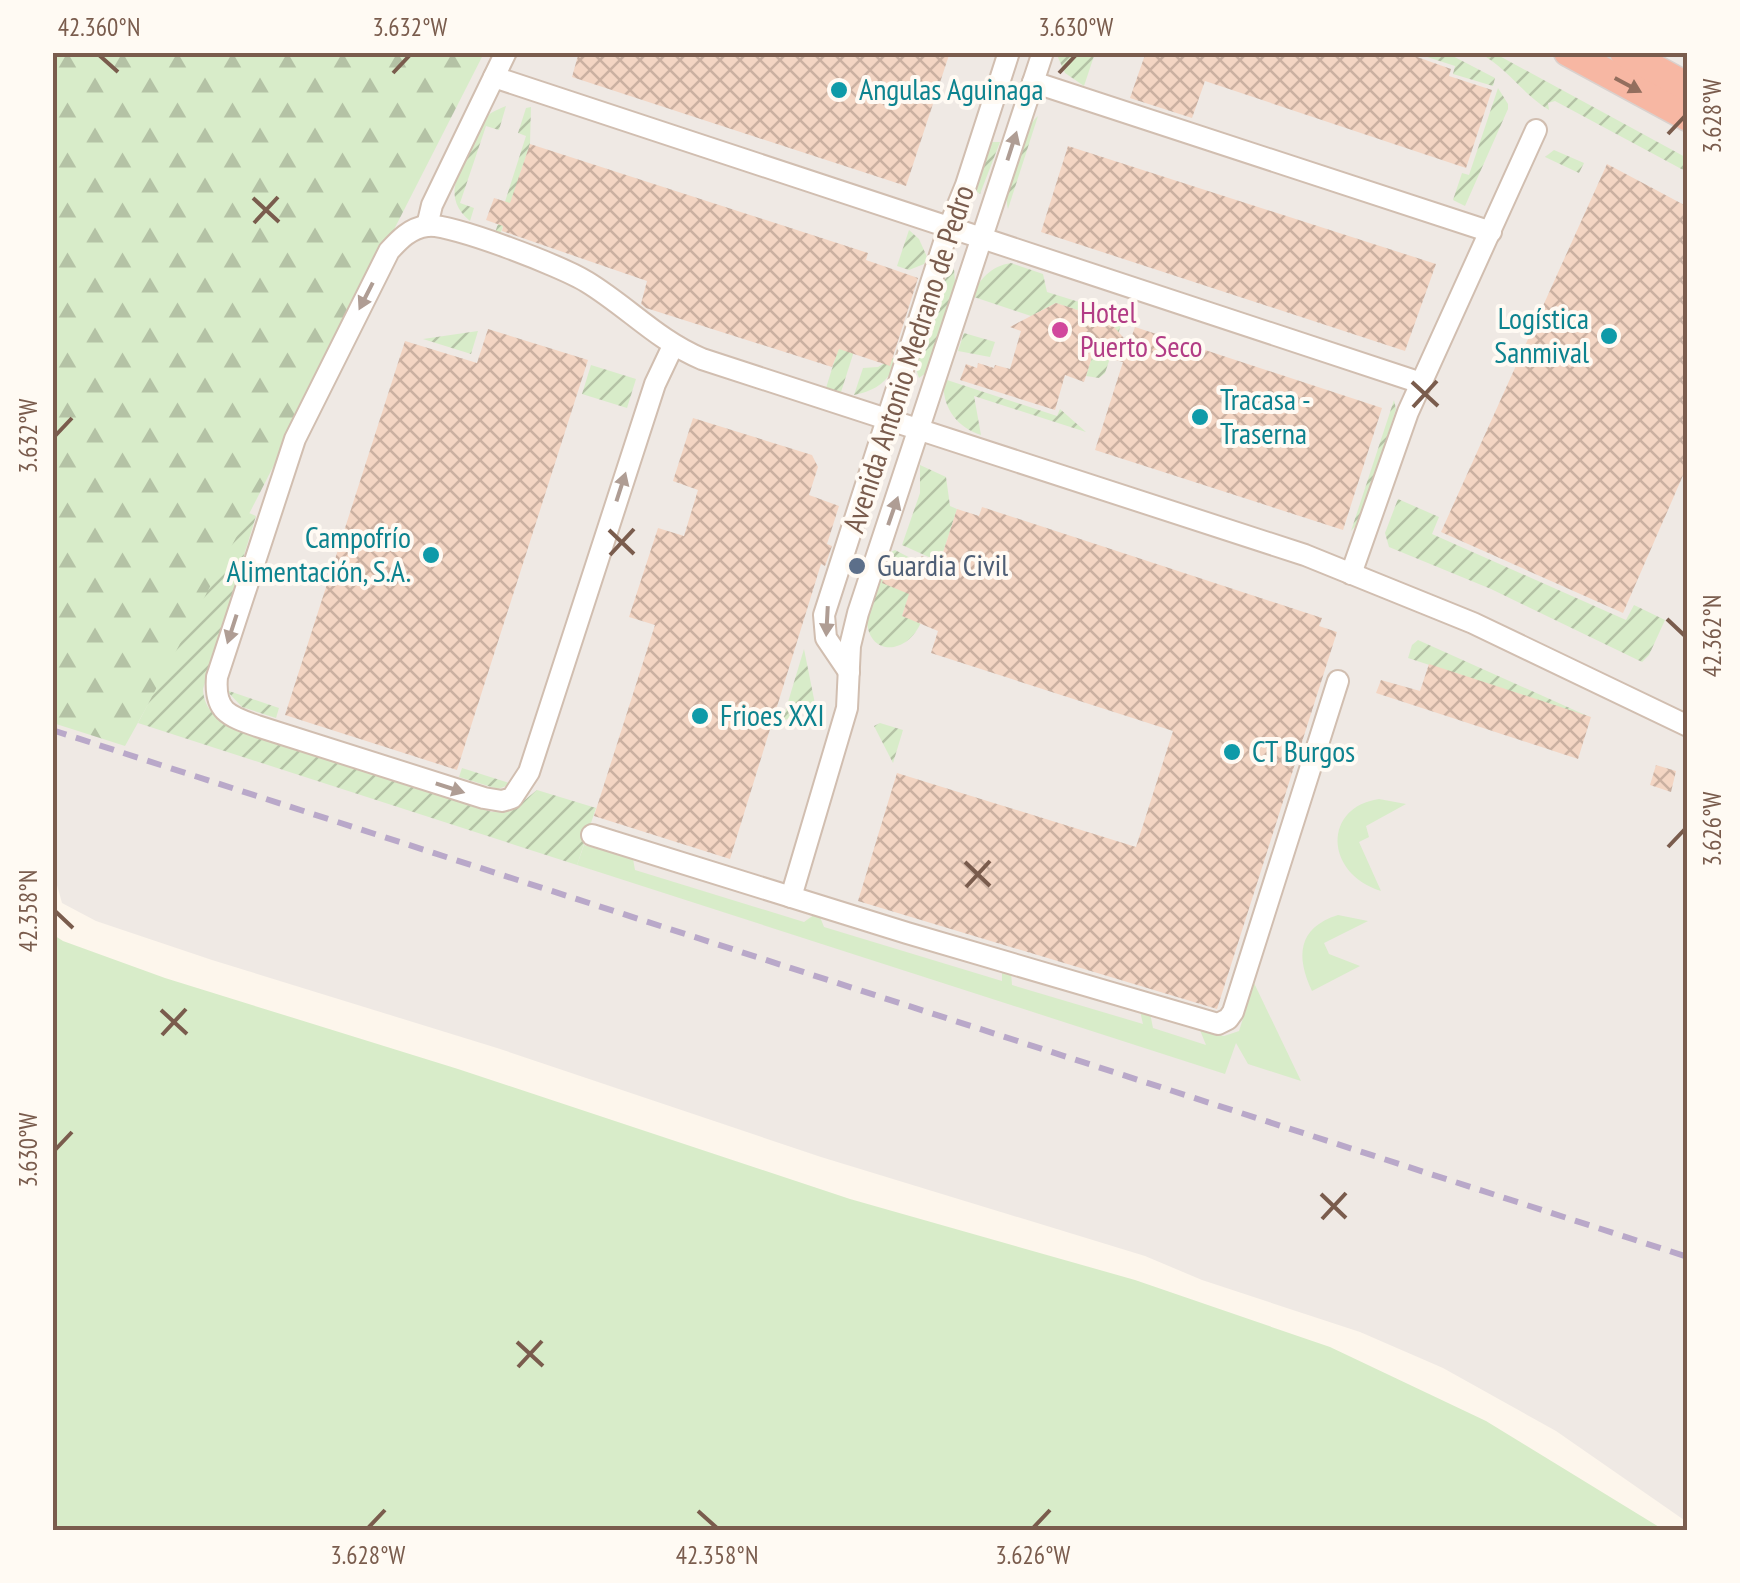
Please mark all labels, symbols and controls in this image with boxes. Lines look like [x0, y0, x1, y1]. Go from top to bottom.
text: 42.360°N [58, 11, 140, 43]
text: 3.632°W [373, 11, 448, 43]
text: 3.630°W [1039, 11, 1114, 43]
place label: Angulas Aguinaga [859, 69, 1044, 108]
one-way arrow [1613, 76, 1642, 93]
text: 3.628°W [1696, 78, 1728, 153]
marker: Angulas Aguinaga [828, 79, 850, 101]
one-way arrow [1005, 131, 1020, 161]
street label: Avenida Antonio Medrano de Pedro [833, 180, 982, 537]
one-way arrow [358, 282, 375, 311]
place label: Hotel Puerto Seco [1080, 292, 1203, 365]
place label: Logística Sanmival [1494, 298, 1589, 371]
marker: Hotel Puerto Seco [1049, 319, 1071, 341]
marker: Logística Sanmival [1598, 325, 1620, 347]
place label: Tracasa - Traserna [1220, 379, 1311, 452]
text: 3.632°W [12, 398, 44, 473]
marker: Tracasa - Traserna [1189, 406, 1211, 428]
one-way arrow [614, 472, 629, 502]
one-way arrow [886, 496, 901, 526]
place label: Campofrío Alimentación, S.A. [226, 517, 411, 590]
marker: Campofrío Alimentación, S.A. [420, 544, 442, 566]
place label: Guardia Civil [877, 545, 1008, 584]
marker: Guardia Civil [846, 555, 868, 577]
text: 42.362°N [1696, 595, 1728, 677]
one-way arrow [819, 606, 835, 637]
one-way arrow [224, 615, 239, 645]
place label: Frioes XXI [720, 695, 824, 734]
marker: Frioes XXI [689, 705, 711, 727]
place label: CT Burgos [1252, 731, 1355, 770]
marker: CT Burgos [1221, 741, 1243, 763]
one-way arrow [435, 781, 465, 796]
text: 3.626°W [1696, 791, 1728, 866]
text: 42.358°N [12, 870, 44, 952]
text: 3.630°W [12, 1112, 44, 1187]
text: 3.628°W [331, 1539, 406, 1571]
text: 42.358°N [676, 1539, 758, 1571]
text: 3.626°W [996, 1539, 1071, 1571]

